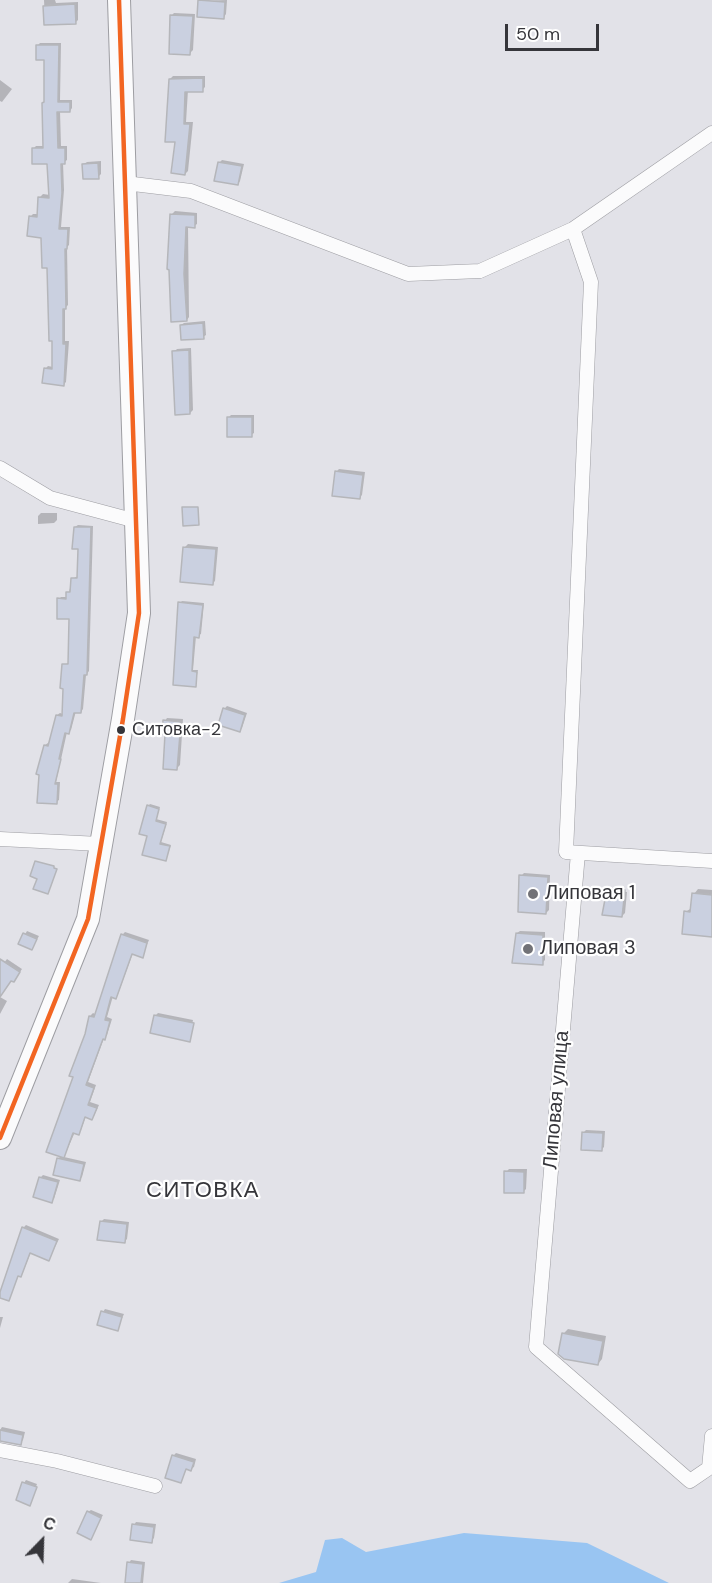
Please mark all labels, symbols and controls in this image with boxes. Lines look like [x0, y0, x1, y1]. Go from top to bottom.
scale bar [508, 12, 602, 50]
text: 50 m [516, 22, 560, 46]
place label: Ситовка-2 [132, 719, 221, 741]
marker: Ситовка-2 [115, 724, 127, 736]
place label: Липовая 1 [545, 882, 635, 906]
marker: Липовая 1 [526, 887, 540, 901]
place label: Липовая 3 [540, 937, 636, 961]
marker: Липовая 3 [521, 942, 535, 956]
street label: Липовая улица [539, 1030, 575, 1170]
district label: СИТОВКА [146, 1178, 260, 1204]
north arrow [12, 1511, 72, 1571]
text: С [40, 1512, 59, 1536]

